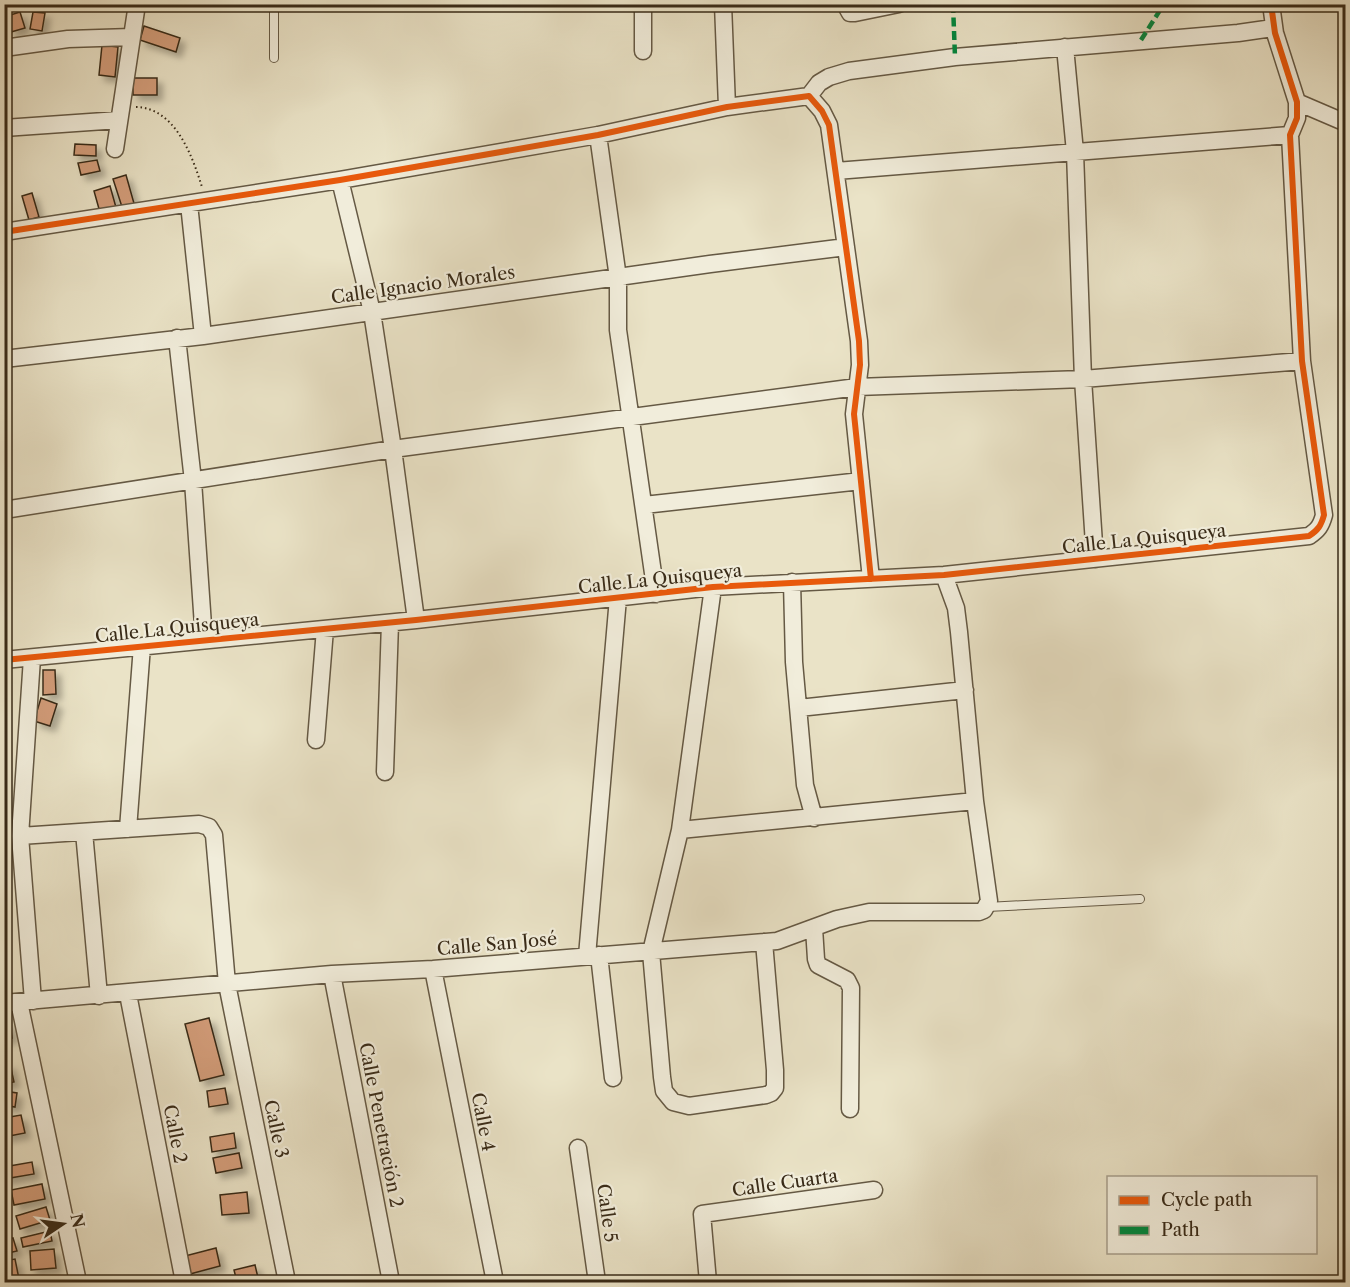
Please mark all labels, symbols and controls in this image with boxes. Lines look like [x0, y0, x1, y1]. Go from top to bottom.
street label: Calle Ignacio Morales [330, 261, 516, 309]
street label: Calle La Quisqueya [1061, 519, 1228, 559]
street label: Calle La Quisqueya [577, 559, 744, 599]
street label: Calle La Quisqueya [94, 608, 261, 648]
street label: Calle San José [436, 928, 558, 960]
street label: Calle Penetración 2 [354, 1041, 408, 1209]
street label: Calle 4 [467, 1091, 499, 1153]
street label: Calle 3 [259, 1098, 293, 1160]
street label: Calle 2 [159, 1103, 191, 1165]
street label: Calle Cuarta [731, 1165, 840, 1201]
legend [1107, 1176, 1317, 1254]
street label: Calle 5 [592, 1182, 622, 1244]
text: Cycle path [1161, 1189, 1252, 1211]
north arrow [33, 1194, 93, 1254]
text: N [66, 1212, 89, 1230]
text: Path [1161, 1219, 1200, 1241]

